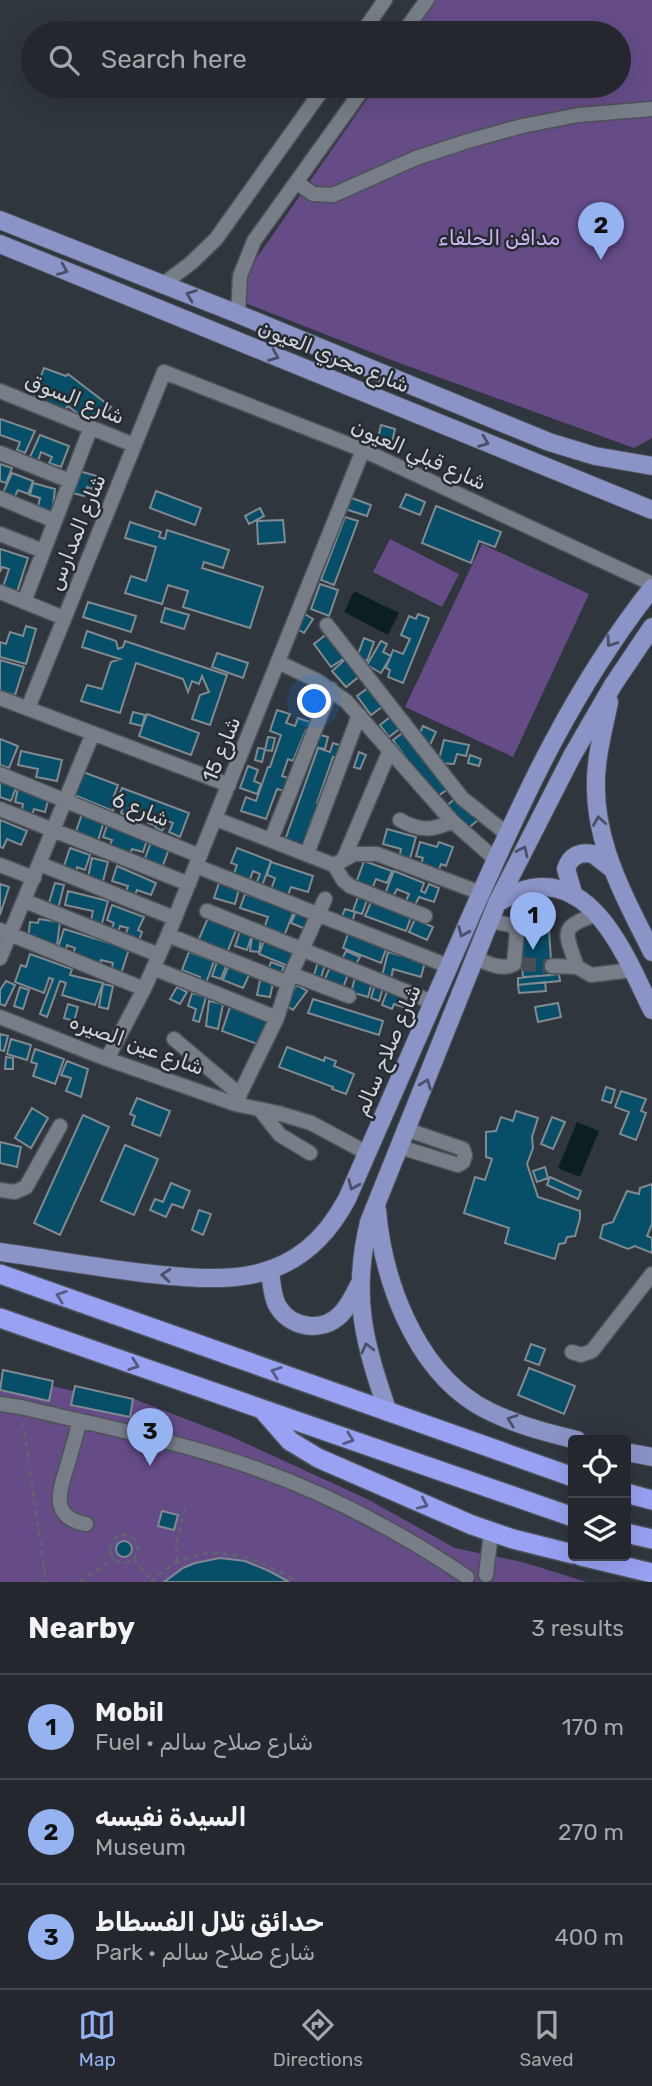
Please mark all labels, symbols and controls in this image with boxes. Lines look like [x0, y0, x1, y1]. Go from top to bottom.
search box [21, 21, 631, 98]
icon: search [45, 41, 83, 79]
text: Search here [101, 44, 247, 75]
pin: 2 [578, 202, 624, 260]
park label: مدافن الحلفاء [438, 225, 560, 250]
one-way arrow [57, 261, 69, 275]
one-way arrow [186, 290, 198, 304]
street label: شارع مجري العيون [254, 314, 413, 400]
one-way arrow [266, 348, 279, 362]
street label: شارع السوق [21, 367, 128, 431]
street label: شارع قبلي العيون [346, 413, 491, 499]
one-way arrow [477, 434, 490, 448]
street label: شارع المدارس [41, 470, 112, 594]
one-way arrow [607, 634, 619, 647]
your location [297, 684, 331, 718]
street label: شارع 15 [197, 713, 247, 786]
street label: شارع 6 [108, 786, 173, 834]
one-way arrow [592, 815, 607, 827]
one-way arrow [514, 846, 528, 858]
pin: 1 [510, 892, 556, 950]
one-way arrow [457, 925, 471, 937]
street label: شارع صلاح سالم [348, 980, 428, 1120]
street label: شارع عين الصيره [66, 1008, 208, 1082]
one-way arrow [417, 1078, 431, 1090]
one-way arrow [347, 1178, 361, 1190]
one-way arrow [160, 1268, 171, 1283]
one-way arrow [56, 1290, 68, 1304]
one-way arrow [361, 1342, 375, 1354]
one-way arrow [127, 1357, 140, 1371]
one-way arrow [270, 1367, 282, 1381]
pin: 3 [127, 1408, 173, 1466]
one-way arrow [506, 1414, 518, 1428]
one-way arrow [343, 1431, 355, 1445]
map controls [568, 1435, 631, 1561]
button: locate [568, 1435, 631, 1498]
one-way arrow [415, 1496, 428, 1510]
button: layers [568, 1498, 631, 1561]
text: Nearby [28, 1610, 135, 1646]
text: 3 results [531, 1614, 624, 1642]
text: Mobil [95, 1697, 164, 1728]
text: 1 [45, 1713, 57, 1741]
text: 170 m [562, 1713, 624, 1741]
text: Fuel · شارع صلاح سالم [95, 1728, 313, 1756]
text: السيدة نفيسه [95, 1802, 247, 1833]
text: 2 [44, 1818, 58, 1846]
text: 270 m [558, 1818, 624, 1846]
text: Museum [95, 1833, 186, 1861]
text: حدائق تلال الفسطاط [95, 1907, 324, 1938]
text: 3 [43, 1923, 59, 1951]
text: 400 m [554, 1923, 624, 1951]
text: Park · شارع صلاح سالم [95, 1938, 315, 1966]
tab: Map [78, 2006, 116, 2071]
tab: Directions [273, 2006, 363, 2071]
tab: Saved [519, 2006, 574, 2071]

